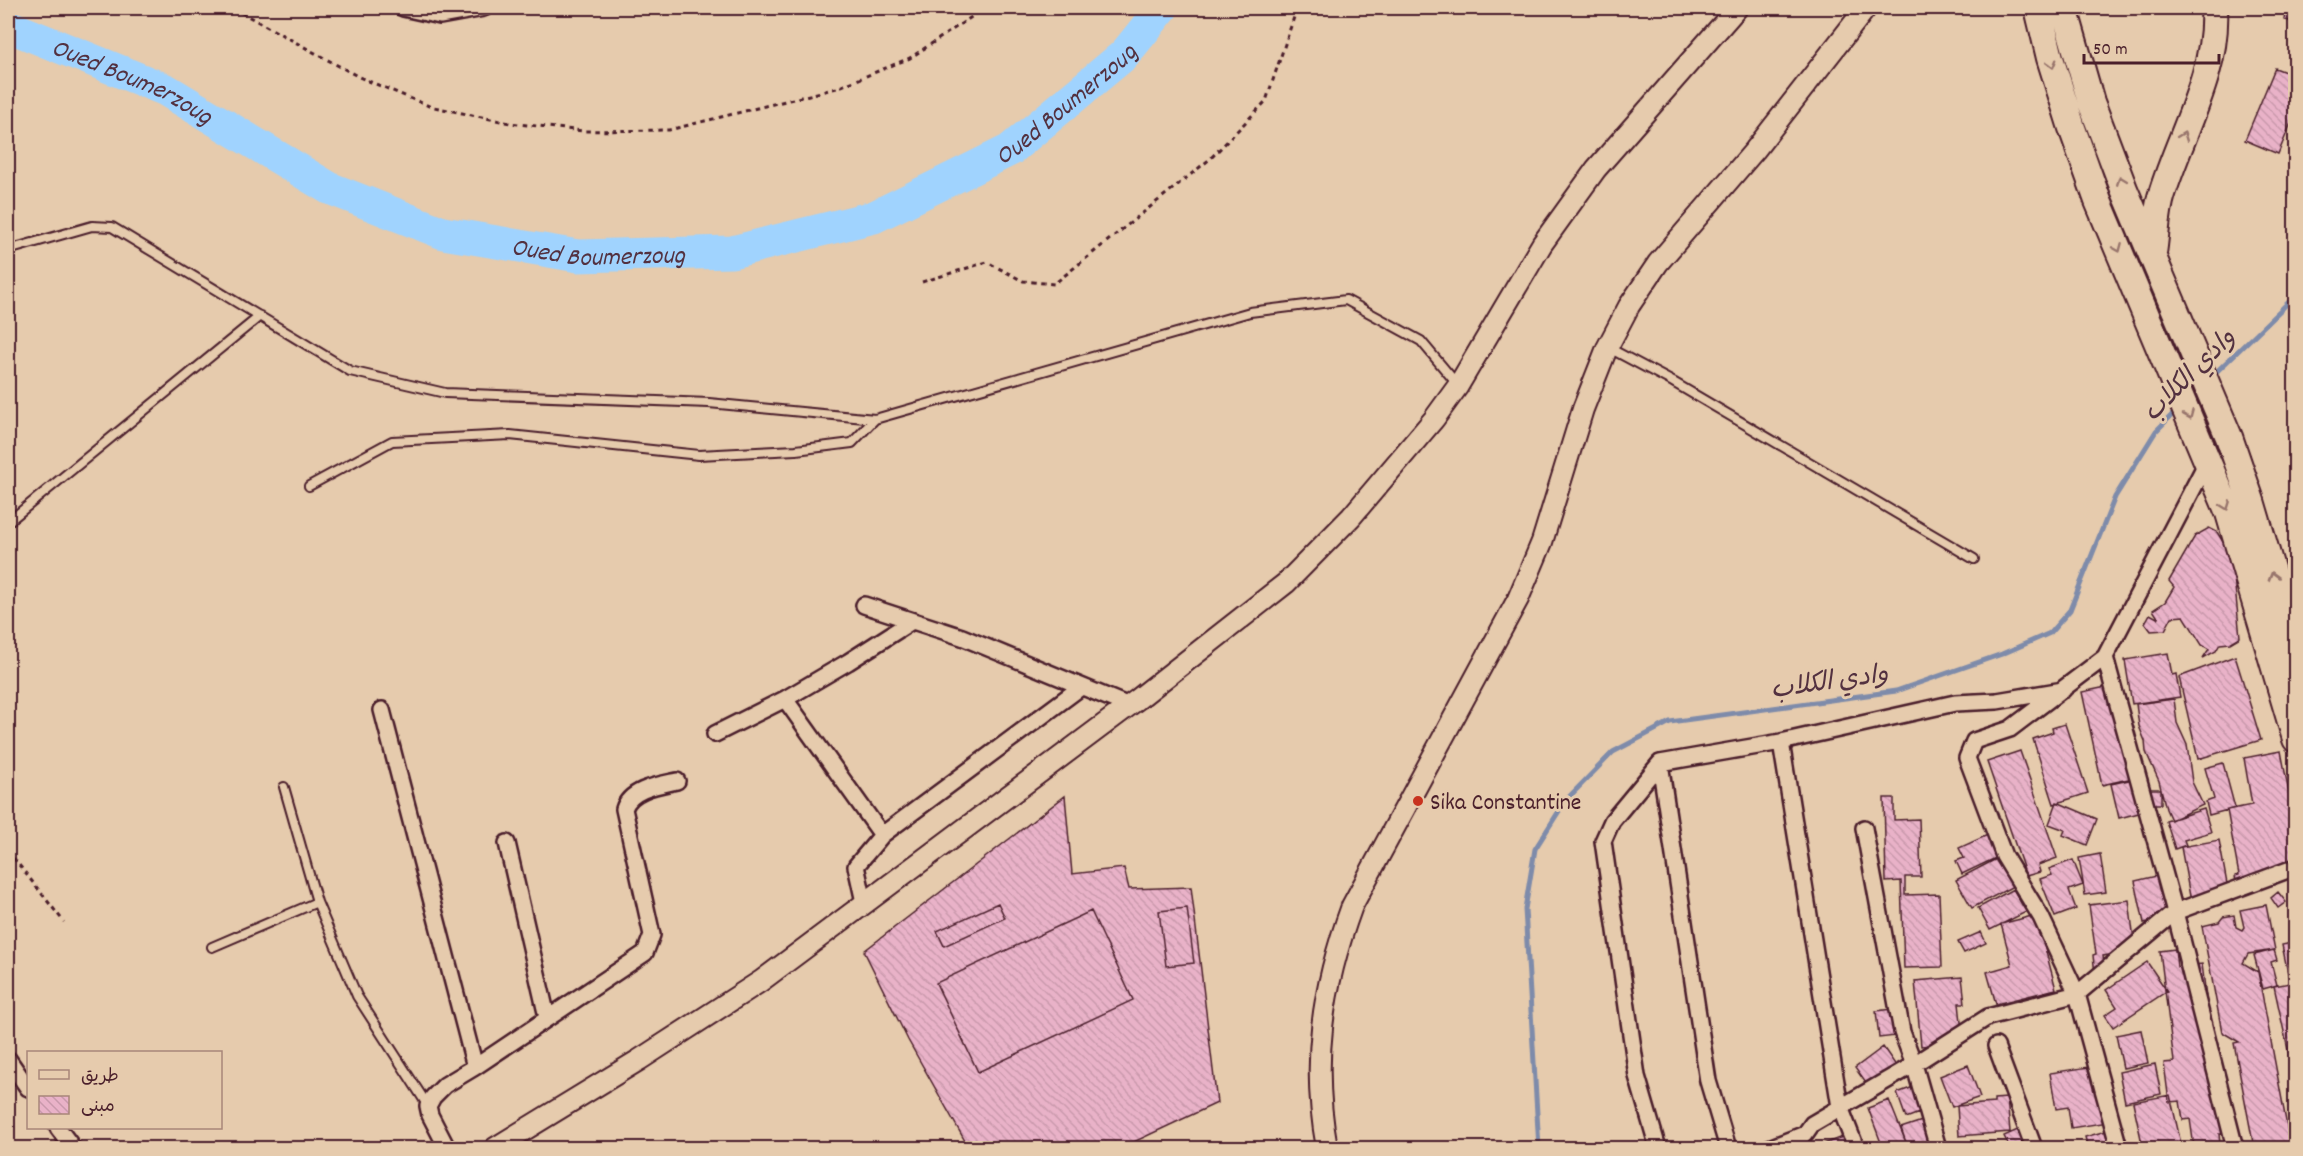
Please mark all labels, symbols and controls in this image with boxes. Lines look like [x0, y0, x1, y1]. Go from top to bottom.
scale bar [2084, 27, 2219, 65]
water label: Oued Boumerzoug [45, 30, 220, 137]
water label: Oued Boumerzoug [990, 36, 1149, 176]
text: 50 m [2093, 38, 2128, 63]
one-way arrow [2045, 58, 2057, 69]
one-way arrow [2176, 132, 2188, 143]
one-way arrow [2115, 175, 2128, 185]
water label: Oued Boumerzoug [508, 230, 687, 278]
one-way arrow [2111, 241, 2123, 252]
water label: وادي الكلاب [2136, 322, 2245, 431]
one-way arrow [2181, 409, 2193, 420]
one-way arrow [2219, 499, 2231, 510]
one-way arrow [2268, 572, 2280, 582]
water label: وادي الكلاب [1768, 657, 1891, 710]
place label: Sika Constantine [1430, 787, 1581, 821]
marker: Sika Constantine [1411, 794, 1425, 808]
legend [27, 1051, 222, 1129]
text: طريق [81, 1065, 119, 1090]
text: مبنى [81, 1095, 115, 1120]

